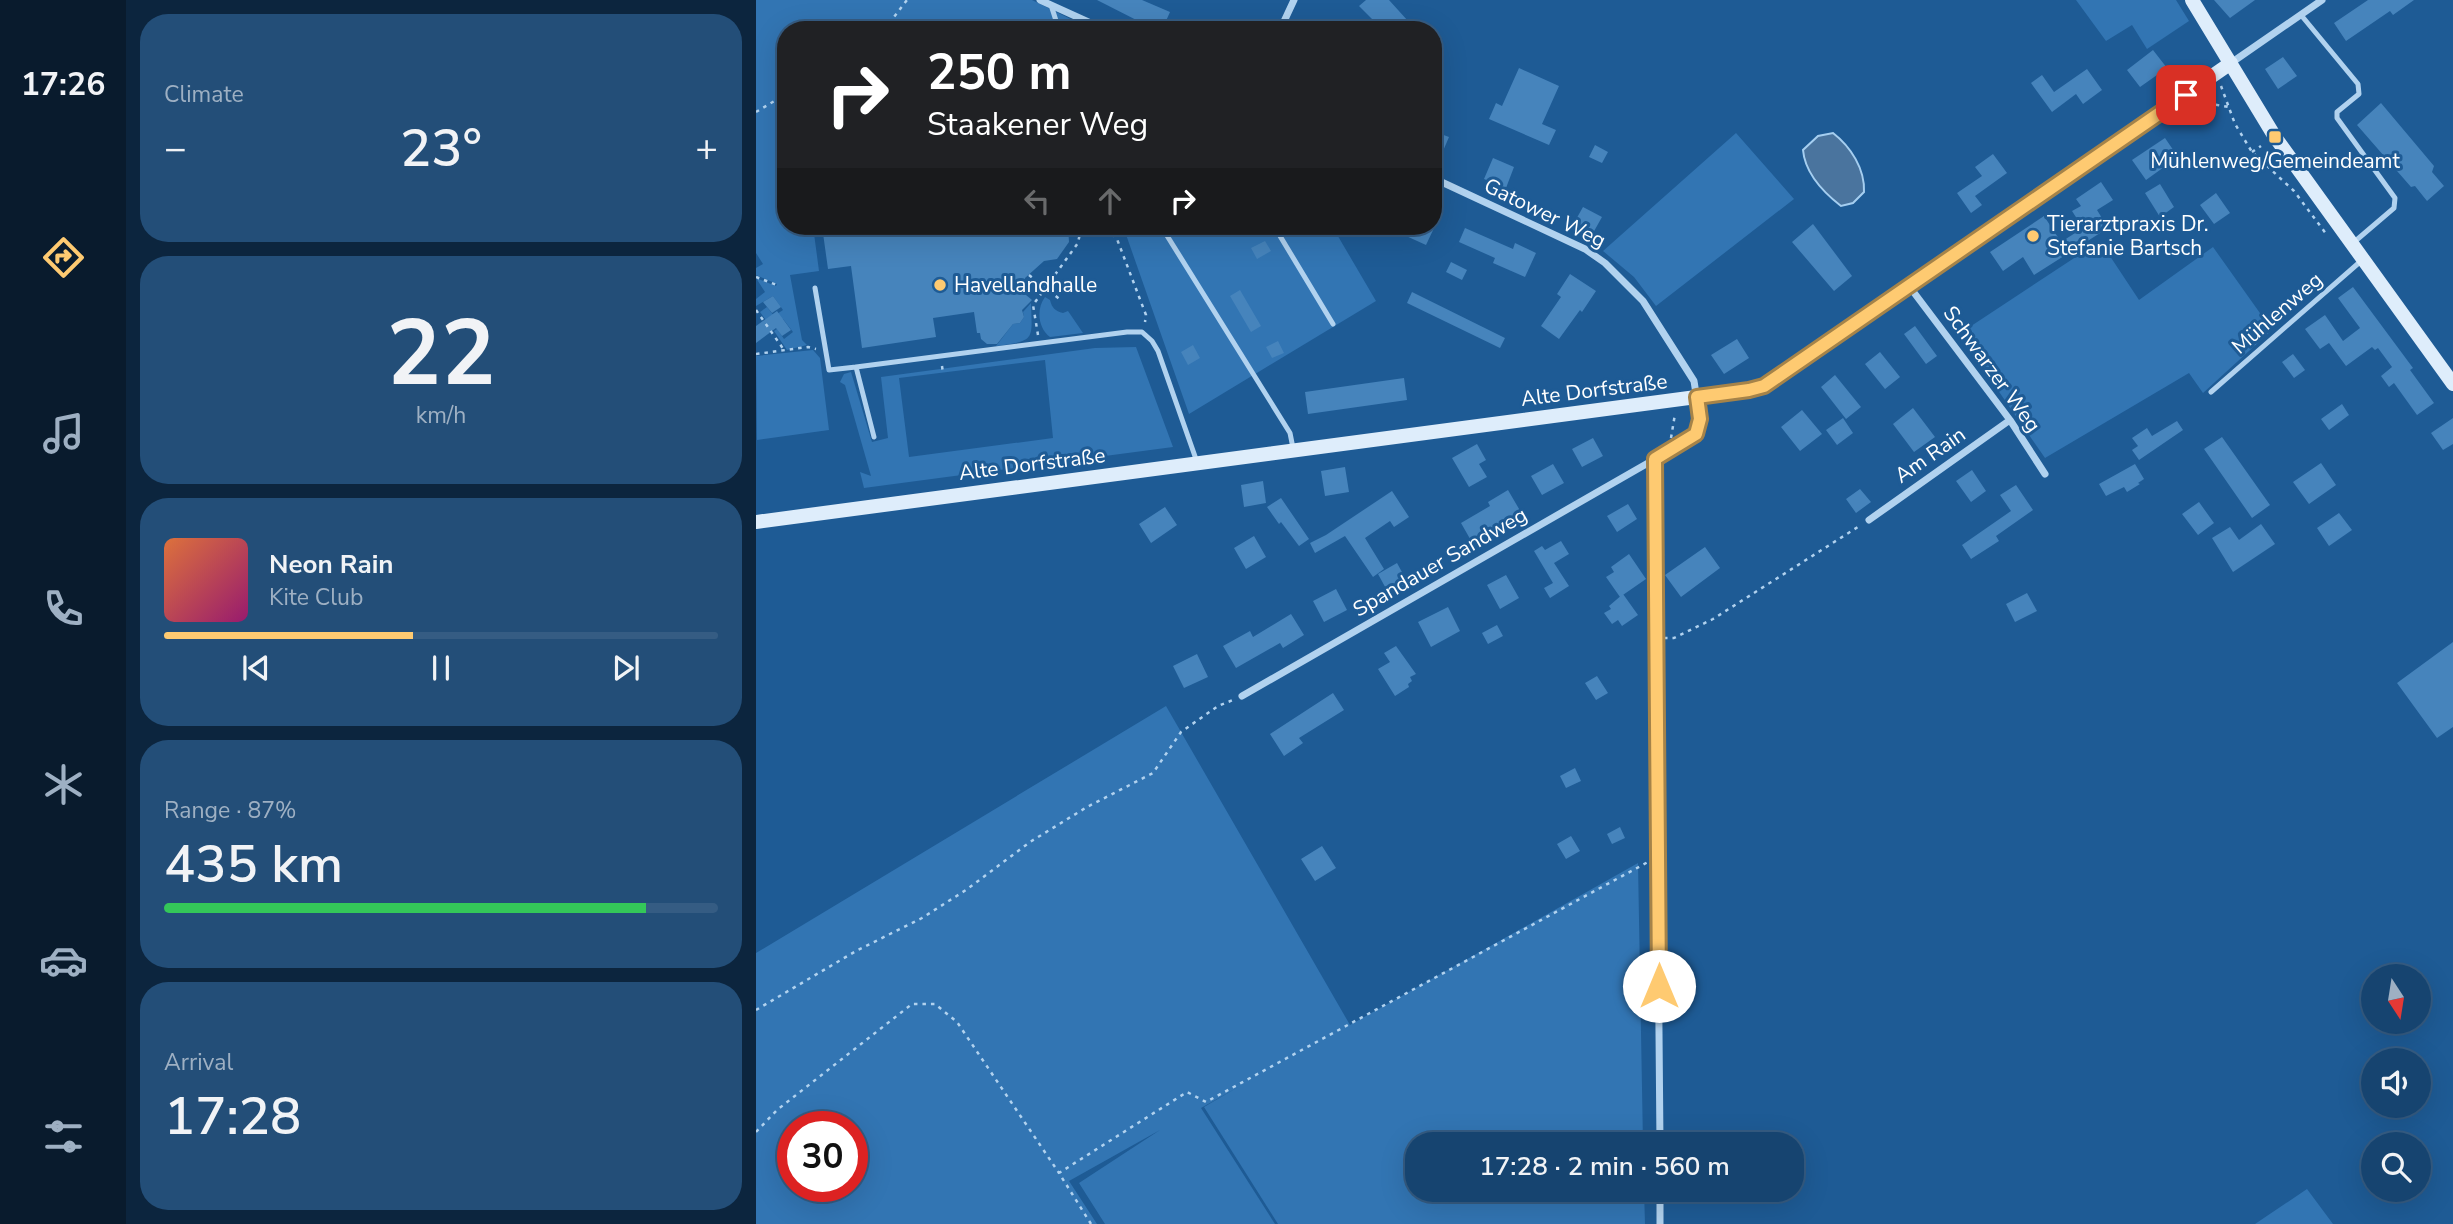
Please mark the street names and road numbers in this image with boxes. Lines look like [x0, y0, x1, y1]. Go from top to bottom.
street label: Gatower Weg [1479, 171, 1611, 255]
street label: Mühlenweg [2226, 266, 2328, 360]
street label: Schwarzer Weg [1937, 300, 2047, 438]
street label: Alte Dorfstraße [1519, 367, 1669, 413]
street label: Am Rain [1889, 420, 1971, 490]
street label: Alte Dorfstraße [957, 441, 1107, 487]
street label: Spandauer Sandweg [1348, 501, 1532, 623]

